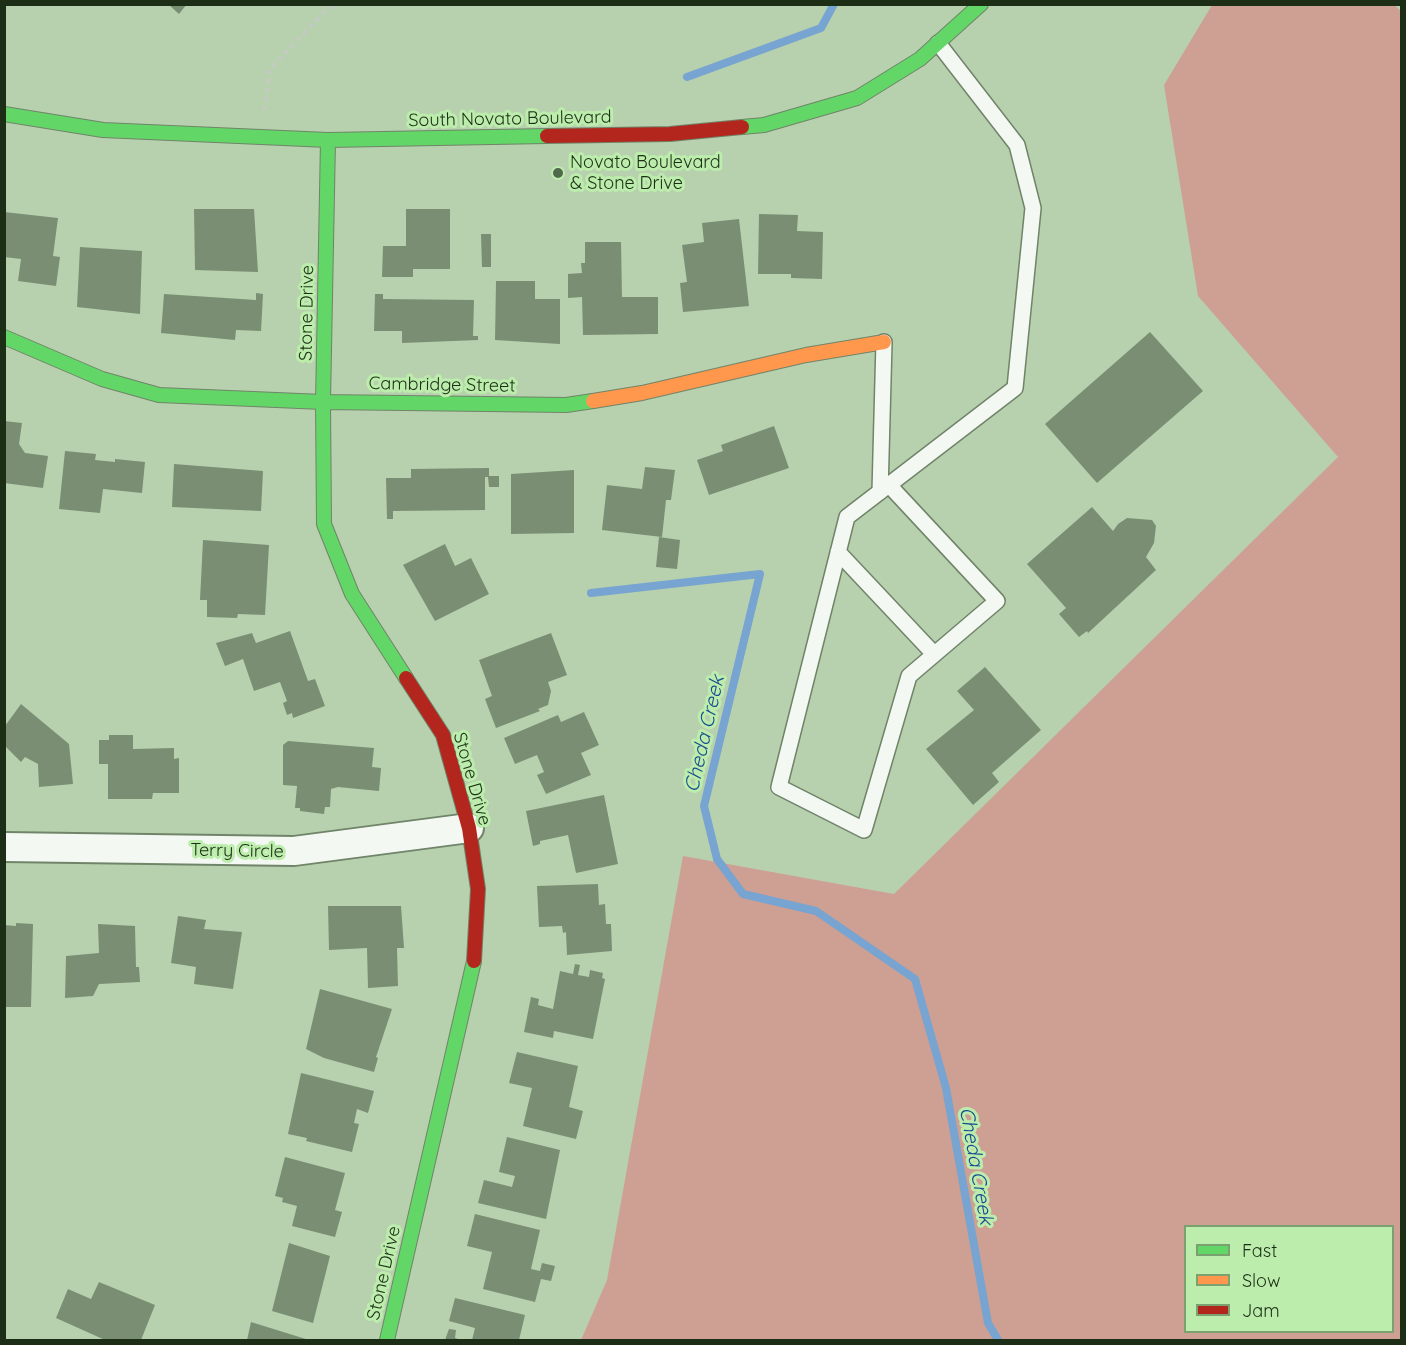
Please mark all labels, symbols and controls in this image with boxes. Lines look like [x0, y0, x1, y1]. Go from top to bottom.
street label: South Novato Boulevard [408, 106, 612, 132]
place label: Novato Boulevard & Stone Drive [570, 152, 721, 195]
marker: Novato Boulevard & Stone Drive [551, 166, 565, 180]
street label: Stone Drive [295, 265, 319, 361]
street label: Cambridge Street [368, 373, 516, 397]
water label: Cheda Creek [680, 673, 730, 795]
street label: Stone Drive [448, 730, 496, 828]
street label: Terry Circle [190, 839, 284, 863]
water label: Cheda Creek [954, 1105, 998, 1227]
street label: Stone Drive [363, 1224, 405, 1322]
legend [1184, 1225, 1394, 1333]
text: Fast [1242, 1239, 1277, 1262]
text: Slow [1242, 1269, 1280, 1292]
text: Jam [1242, 1299, 1280, 1322]

